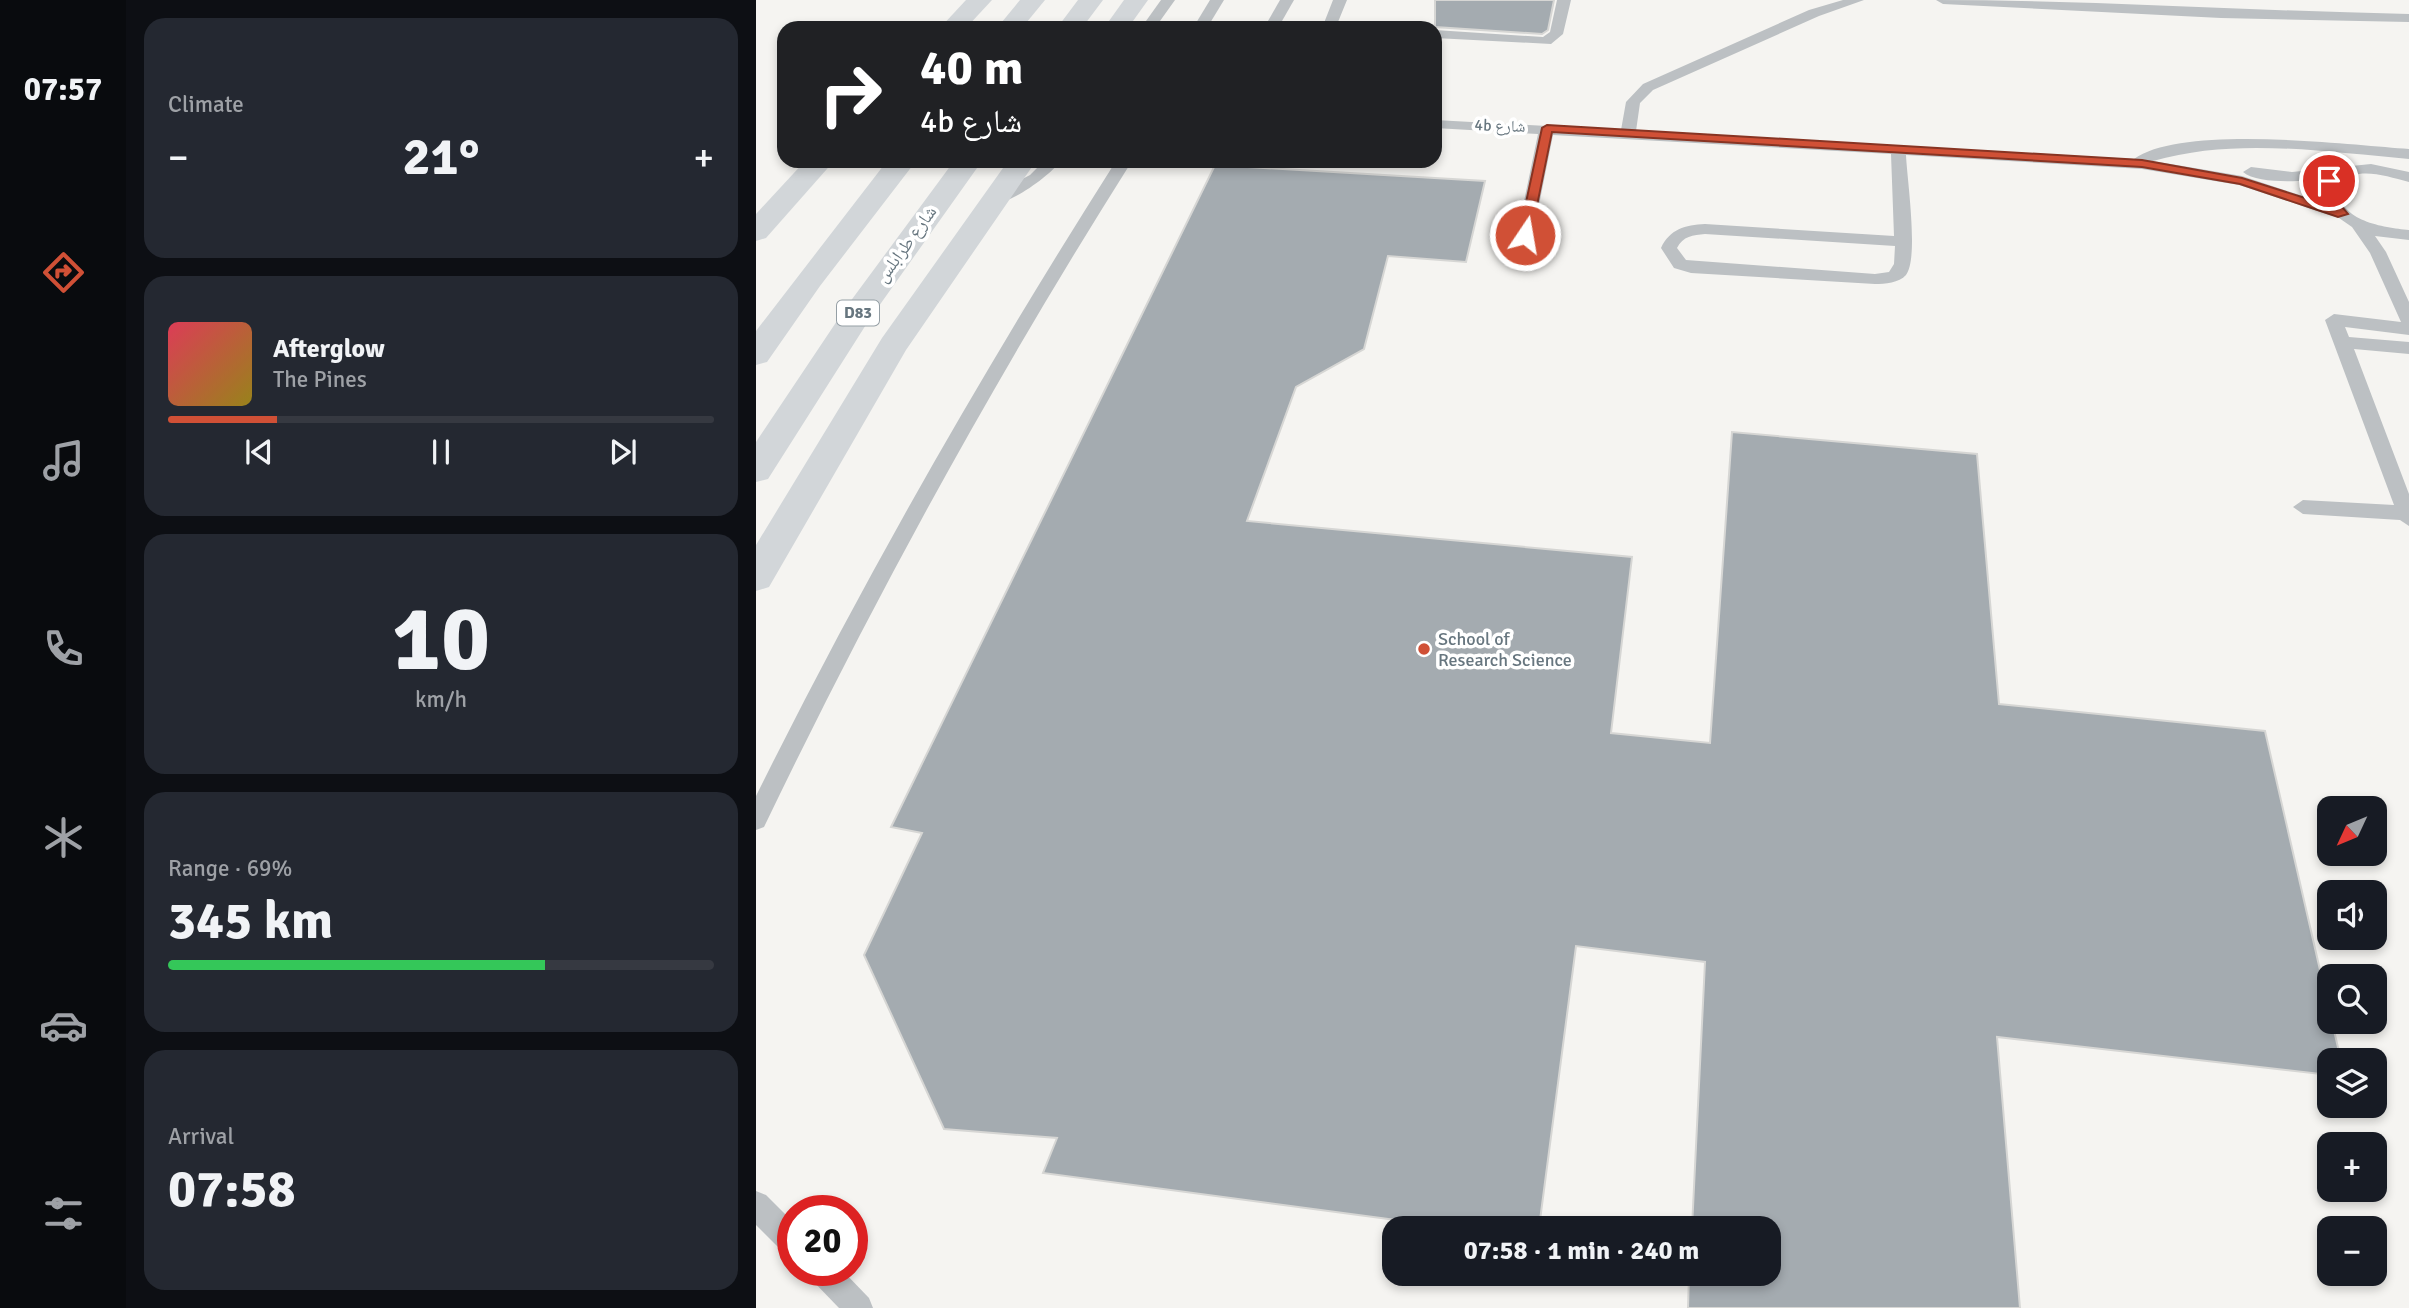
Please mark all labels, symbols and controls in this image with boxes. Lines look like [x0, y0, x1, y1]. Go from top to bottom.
text: 40 m [920, 38, 1023, 98]
icon: right [805, 49, 896, 140]
text: 07:57 [24, 70, 102, 109]
text: Climate [168, 90, 244, 119]
text: 4b شارع [920, 102, 1022, 141]
street label: 4b شارع [1474, 115, 1526, 137]
text: 21° [403, 125, 479, 189]
text: − [168, 134, 189, 181]
text: + [693, 134, 714, 181]
pin [2299, 151, 2359, 211]
icon: arrive [2310, 162, 2348, 200]
position arrow [1488, 198, 1562, 272]
street label: شارع طرابلس [871, 201, 941, 287]
icon: directions [39, 248, 88, 297]
road number: D83 [837, 300, 879, 326]
text: Afterglow [273, 333, 385, 365]
text: The Pines [273, 365, 367, 394]
icon: previous [240, 433, 278, 471]
icon: pause [422, 433, 460, 471]
icon: next [604, 433, 642, 471]
icon: music [39, 436, 88, 485]
text: 10 [392, 583, 490, 696]
icon: phone [39, 624, 88, 673]
place label: School of Research Science [1438, 628, 1572, 671]
marker: School of Research Science [1416, 641, 1432, 657]
text: km/h [415, 685, 467, 714]
north arrow [2317, 796, 2387, 866]
map controls [2317, 796, 2387, 1286]
icon: climate [39, 813, 88, 862]
text: Range · 69% [168, 854, 292, 883]
button: sound [2317, 880, 2387, 950]
text: 345 km [168, 889, 333, 953]
button: search [2317, 964, 2387, 1034]
icon: car [39, 1001, 88, 1050]
button: layers [2317, 1048, 2387, 1118]
text: Arrival [168, 1122, 234, 1151]
button: + [2317, 1132, 2387, 1202]
text: 07:58 [168, 1157, 296, 1221]
icon: filters [39, 1189, 88, 1238]
speed limit sign: 20 [777, 1195, 868, 1286]
button: − [2317, 1216, 2387, 1286]
text: 07:58 · 1 min · 240 m [1464, 1235, 1699, 1267]

